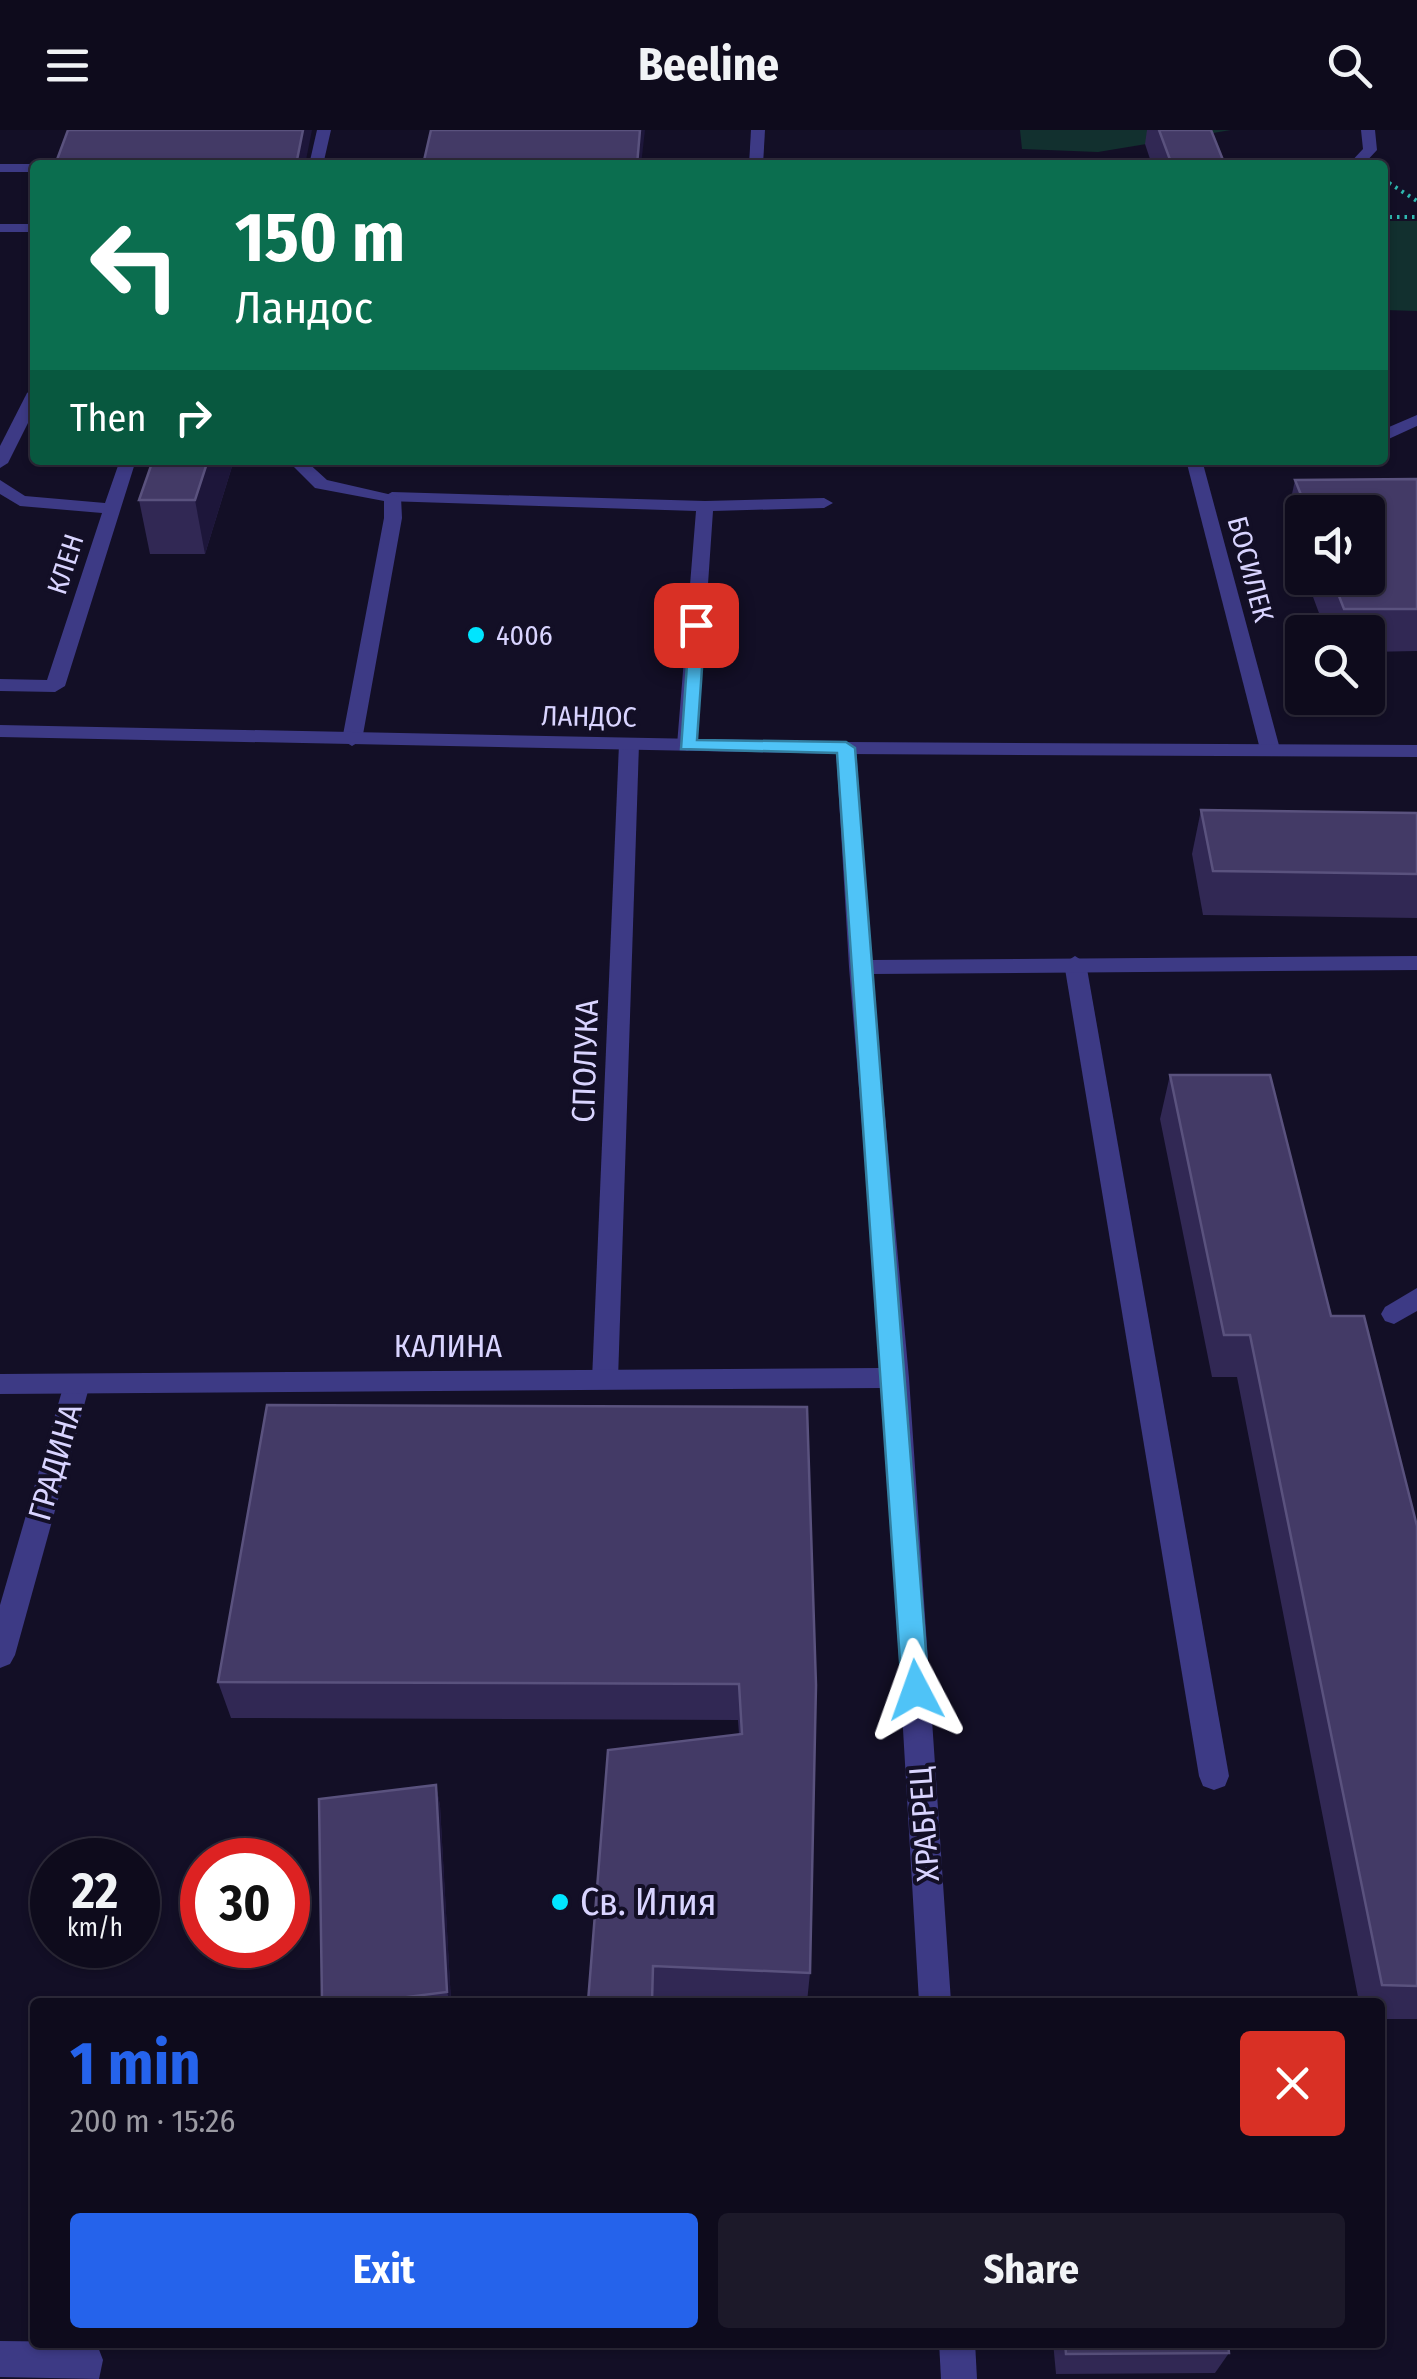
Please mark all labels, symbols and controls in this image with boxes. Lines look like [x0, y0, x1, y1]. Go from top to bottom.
icon: menu [40, 38, 95, 93]
text: Beeline [638, 38, 779, 92]
icon: search [1322, 38, 1377, 93]
text: 150 m [235, 196, 405, 280]
icon: left [70, 200, 200, 330]
text: Ландос [235, 281, 373, 335]
icon: right [166, 390, 221, 445]
text: Then [70, 395, 146, 441]
map controls [1285, 495, 1385, 715]
button: sound [1285, 495, 1385, 595]
street label: БОСИЛЕК [1221, 513, 1280, 626]
street label: КЛЕН [40, 530, 91, 599]
pin [654, 583, 739, 668]
icon: arrive [669, 598, 724, 653]
button: search [1285, 615, 1385, 715]
place label: 4006 [496, 619, 553, 652]
marker: 4006 [465, 624, 487, 646]
street label: ЛАНДОС [541, 699, 637, 734]
street label: СПОЛУКА [564, 999, 606, 1123]
street label: КАЛИНА [394, 1327, 502, 1365]
street label: ГРАДИНА [20, 1399, 90, 1525]
position arrow [864, 1638, 968, 1742]
street label: ХРАБРЕЦ [901, 1765, 947, 1883]
speed limit sign: 30 [180, 1838, 310, 1968]
text: 22 [72, 1861, 118, 1921]
place label: Св. Илия [580, 1879, 717, 1925]
marker: Св. Илия [549, 1891, 571, 1913]
text: km/h [67, 1913, 123, 1943]
text: 1 min [70, 2028, 201, 2100]
button: close [1240, 2031, 1345, 2136]
text: 200 m · 15:26 [70, 2102, 235, 2140]
button: Exit [70, 2213, 698, 2328]
button: Share [718, 2213, 1345, 2328]

